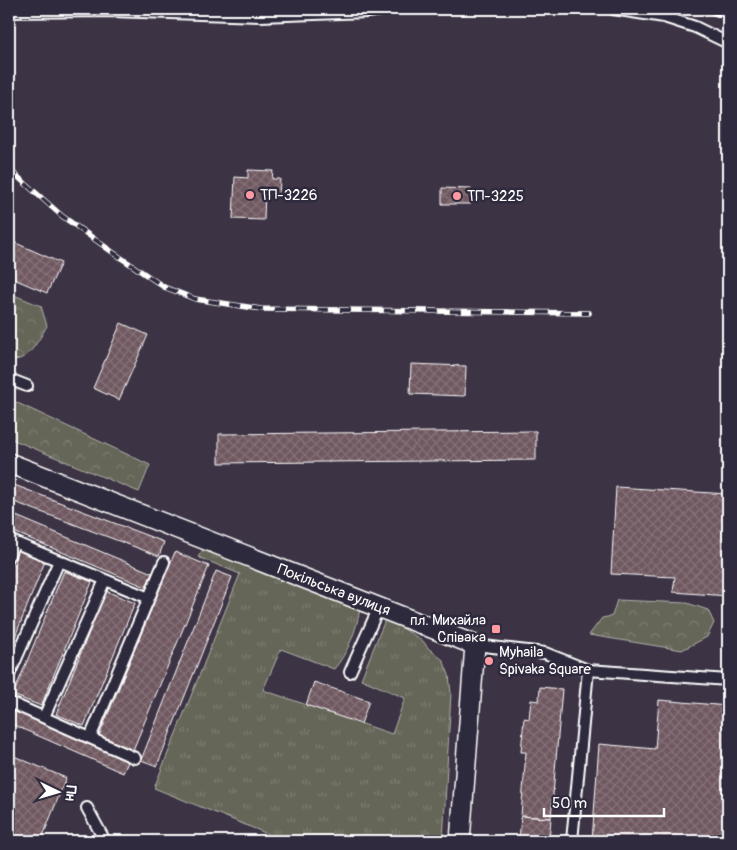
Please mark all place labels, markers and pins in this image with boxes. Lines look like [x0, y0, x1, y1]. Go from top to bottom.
place label: ТП-3226 [260, 186, 318, 205]
place label: ТП-3225 [467, 187, 524, 206]
marker: ТП-3226 [244, 189, 256, 201]
marker: ТП-3225 [451, 190, 463, 202]
place label: пл. Михайла Співака [410, 611, 486, 647]
marker: пл. Михайла Співака [490, 623, 502, 635]
place label: Myhaila Spivaka Square [499, 643, 591, 679]
marker: Myhaila Spivaka Square [483, 655, 495, 667]

